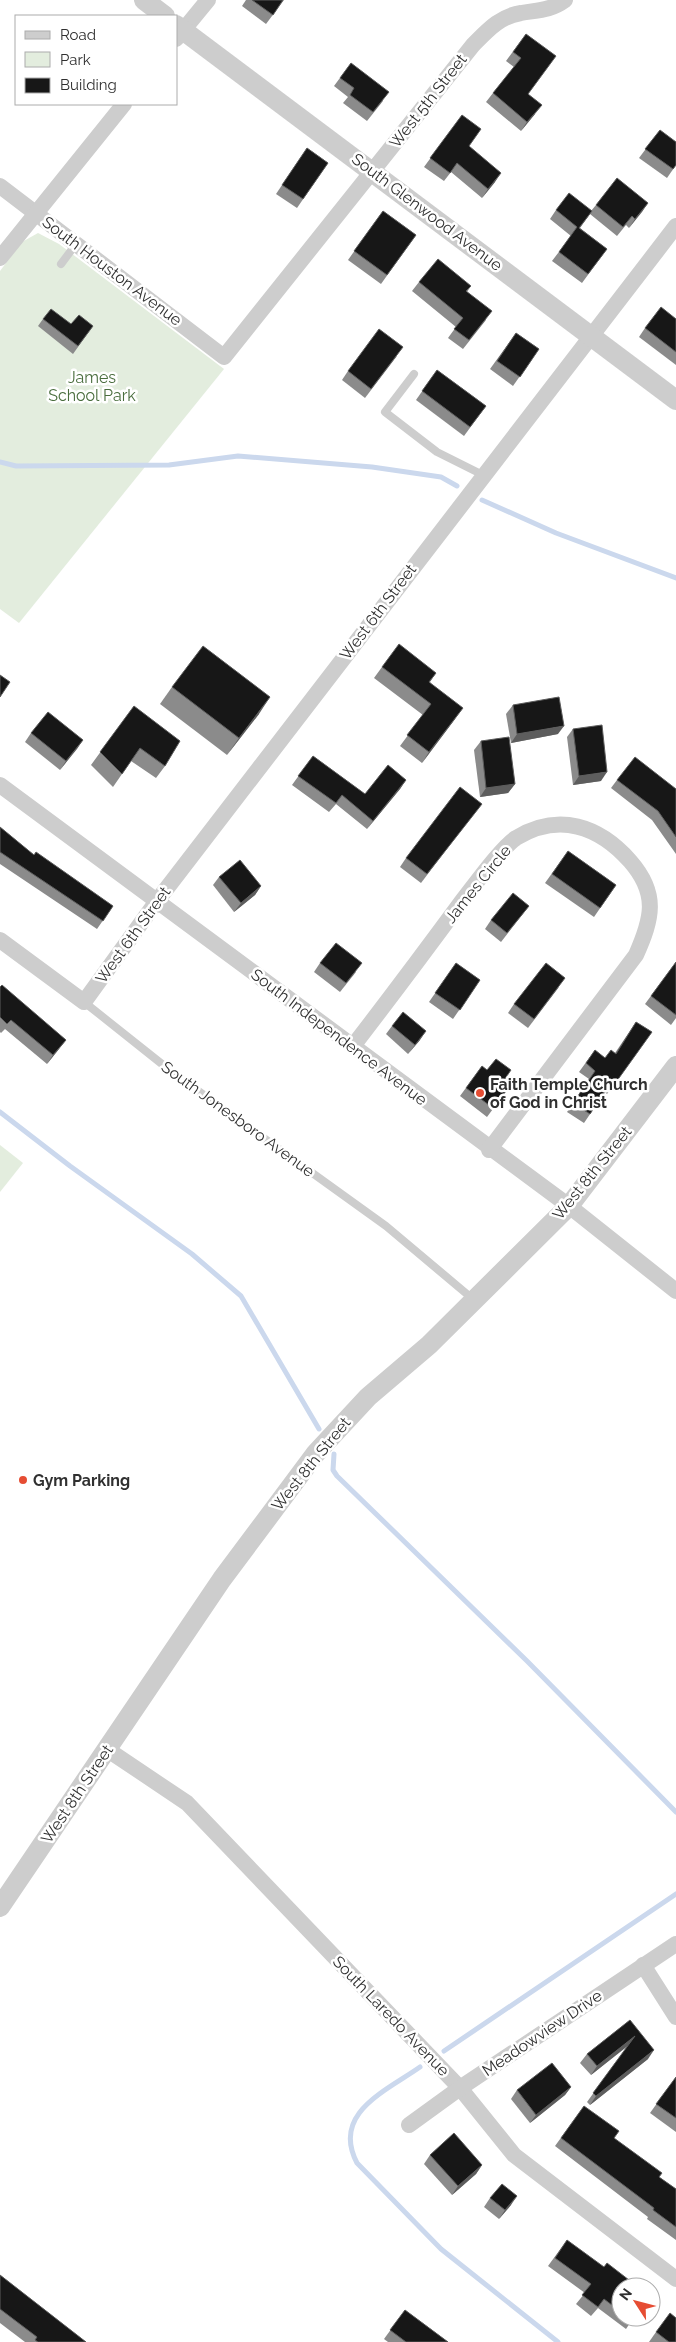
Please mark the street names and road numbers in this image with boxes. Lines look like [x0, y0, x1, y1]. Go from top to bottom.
street label: West 5th Street [385, 50, 471, 152]
street label: South Glenwood Avenue [348, 149, 506, 275]
street label: South Houston Avenue [39, 212, 185, 330]
street label: West 6th Street [336, 560, 421, 664]
street label: James Circle [441, 841, 515, 927]
street label: West 6th Street [92, 882, 175, 987]
street label: South Independence Avenue [247, 965, 431, 1109]
street label: South Jonesboro Avenue [158, 1057, 318, 1181]
street label: West 8th Street [548, 1122, 636, 1224]
street label: West 8th Street [267, 1413, 355, 1515]
street label: West 8th Street [37, 1741, 117, 1847]
street label: South Laredo Avenue [329, 1952, 453, 2080]
street label: Meadowview Drive [479, 1986, 605, 2080]

